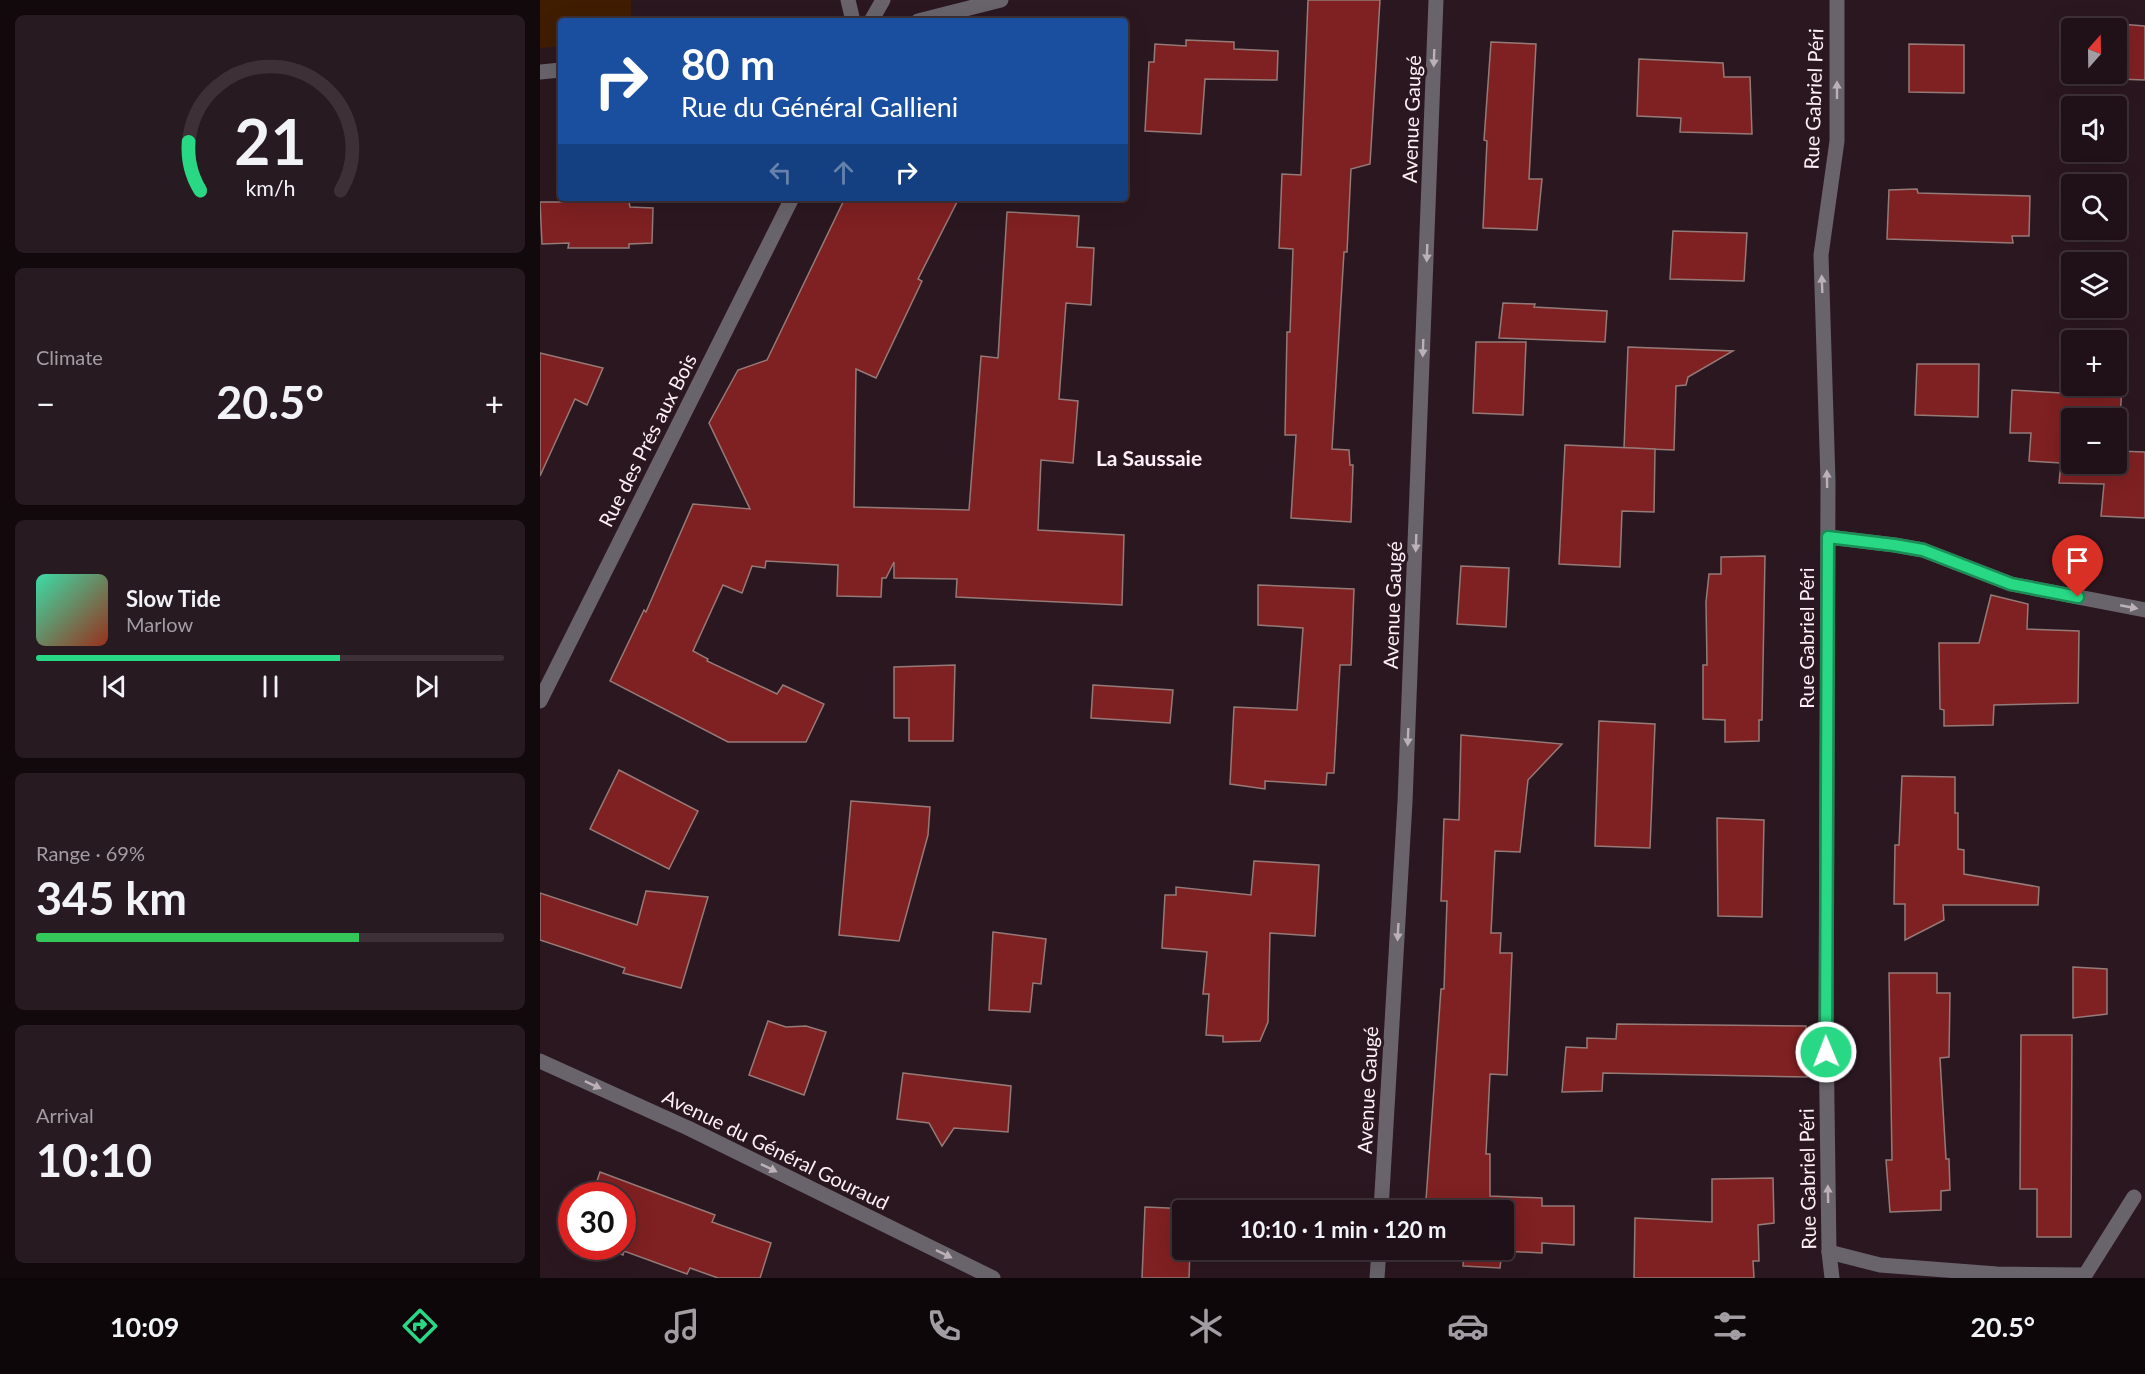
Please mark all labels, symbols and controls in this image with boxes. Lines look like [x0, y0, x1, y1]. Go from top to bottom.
north arrow [2061, 18, 2127, 84]
map controls [2061, 18, 2127, 474]
street label: Rue Gabriel Péri [1799, 28, 1827, 170]
text: 80 m [681, 39, 775, 89]
icon: right [582, 42, 660, 120]
one-way arrow [1430, 49, 1439, 68]
street label: Avenue Gaugé [1397, 55, 1425, 183]
one-way arrow [1832, 81, 1842, 100]
text: Rue du Général Gallieni [681, 90, 958, 123]
button: sound [2061, 96, 2127, 162]
text: 21 [234, 103, 306, 178]
icon: left [764, 156, 797, 189]
icon: ahead [827, 156, 860, 189]
icon: right [890, 156, 923, 189]
button: search [2061, 174, 2127, 240]
text: km/h [245, 175, 295, 201]
one-way arrow [1422, 244, 1432, 263]
button: layers [2061, 252, 2127, 318]
one-way arrow [1818, 275, 1827, 294]
button: + [2061, 330, 2127, 396]
one-way arrow [1419, 338, 1428, 357]
text: Climate [36, 345, 103, 369]
street label: Rue des Prés aux Bois [593, 349, 701, 531]
text: 20.5° [216, 375, 324, 429]
text: − [36, 383, 55, 423]
text: + [485, 383, 504, 423]
button: − [2061, 408, 2127, 474]
district label: La Saussaie [1096, 445, 1202, 470]
one-way arrow [1823, 469, 1832, 488]
one-way arrow [1411, 533, 1421, 552]
pin [2052, 535, 2103, 597]
street label: Avenue Gaugé [1378, 541, 1406, 669]
icon: arrive [2061, 544, 2094, 577]
street label: Rue Gabriel Péri [1794, 567, 1818, 709]
text: Slow Tide [126, 585, 221, 612]
one-way arrow [2120, 603, 2139, 612]
text: Marlow [126, 612, 193, 636]
icon: previous [98, 670, 131, 703]
icon: pause [254, 670, 287, 703]
icon: next [410, 670, 443, 703]
one-way arrow [1404, 728, 1413, 747]
text: Range · 69% [36, 841, 145, 865]
text: 345 km [36, 871, 187, 925]
one-way arrow [1393, 923, 1402, 942]
position arrow [1794, 1020, 1858, 1084]
street label: Avenue Gaugé [1352, 1026, 1382, 1154]
one-way arrow [585, 1080, 602, 1089]
street label: Avenue du Général Gouraud [659, 1084, 893, 1214]
text: Arrival [36, 1103, 94, 1127]
street label: Rue Gabriel Péri [1794, 1108, 1820, 1250]
text: 10:10 [36, 1133, 152, 1187]
one-way arrow [761, 1164, 778, 1173]
speed limit sign: 30 [558, 1182, 636, 1260]
one-way arrow [1823, 1184, 1833, 1203]
text: 10:10 · 1 min · 120 m [1240, 1216, 1446, 1243]
one-way arrow [936, 1250, 953, 1259]
icon: directions [399, 1305, 441, 1347]
icon: music [661, 1305, 703, 1347]
icon: phone [923, 1305, 965, 1347]
icon: climate [1185, 1305, 1227, 1347]
icon: car [1447, 1305, 1489, 1347]
icon: filters [1709, 1305, 1751, 1347]
text: 10:09 [110, 1310, 180, 1343]
text: 20.5° [1970, 1310, 2035, 1343]

